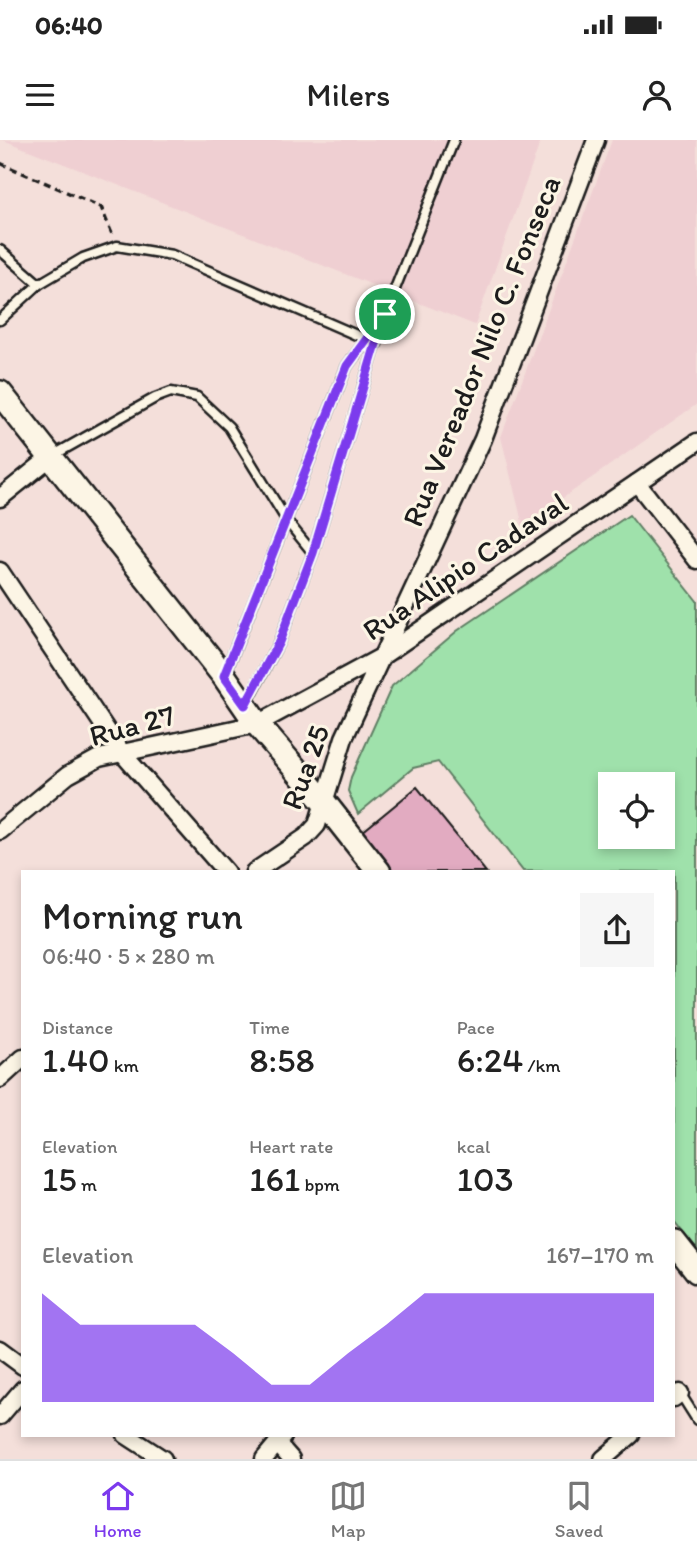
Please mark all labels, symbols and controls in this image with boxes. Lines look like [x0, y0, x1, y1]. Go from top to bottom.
text: 06:40 [35, 9, 103, 41]
icon: menu [21, 76, 59, 114]
text: Milers [306, 76, 391, 114]
icon: person [638, 76, 676, 114]
street label: Rua Vereador Nilo C. Fonseca [394, 170, 568, 532]
pin [355, 284, 415, 344]
icon: arrive [366, 295, 404, 333]
street label: Rua Alipio Cadaval [355, 483, 575, 648]
street label: Rua 27 [85, 696, 179, 754]
street label: Rua 25 [273, 719, 337, 815]
map controls [598, 772, 675, 849]
button: locate [598, 772, 675, 849]
text: Morning run [42, 893, 243, 939]
button: share [580, 893, 654, 967]
text: 06:40 · 5 × 280 m [42, 942, 215, 970]
text: Distance [42, 1016, 113, 1039]
text: Time [249, 1016, 290, 1039]
text: Pace [457, 1016, 495, 1039]
text: 1.40 [42, 1039, 109, 1081]
text: 8:58 [249, 1039, 315, 1081]
text: 6:24 [457, 1039, 523, 1081]
text: km [109, 1054, 139, 1077]
text: /km [523, 1054, 561, 1077]
text: Elevation [42, 1135, 118, 1158]
text: Heart rate [249, 1135, 333, 1158]
text: kcal [457, 1135, 490, 1158]
text: 15 [42, 1158, 77, 1200]
text: 161 [249, 1158, 300, 1200]
text: 103 [457, 1158, 514, 1200]
text: m [77, 1173, 97, 1196]
text: bpm [300, 1173, 340, 1196]
text: Elevation [42, 1241, 133, 1269]
text: 167–170 m [546, 1241, 654, 1269]
tab: Home [94, 1477, 142, 1542]
tab: Map [329, 1477, 367, 1542]
tab: Saved [555, 1477, 603, 1542]

